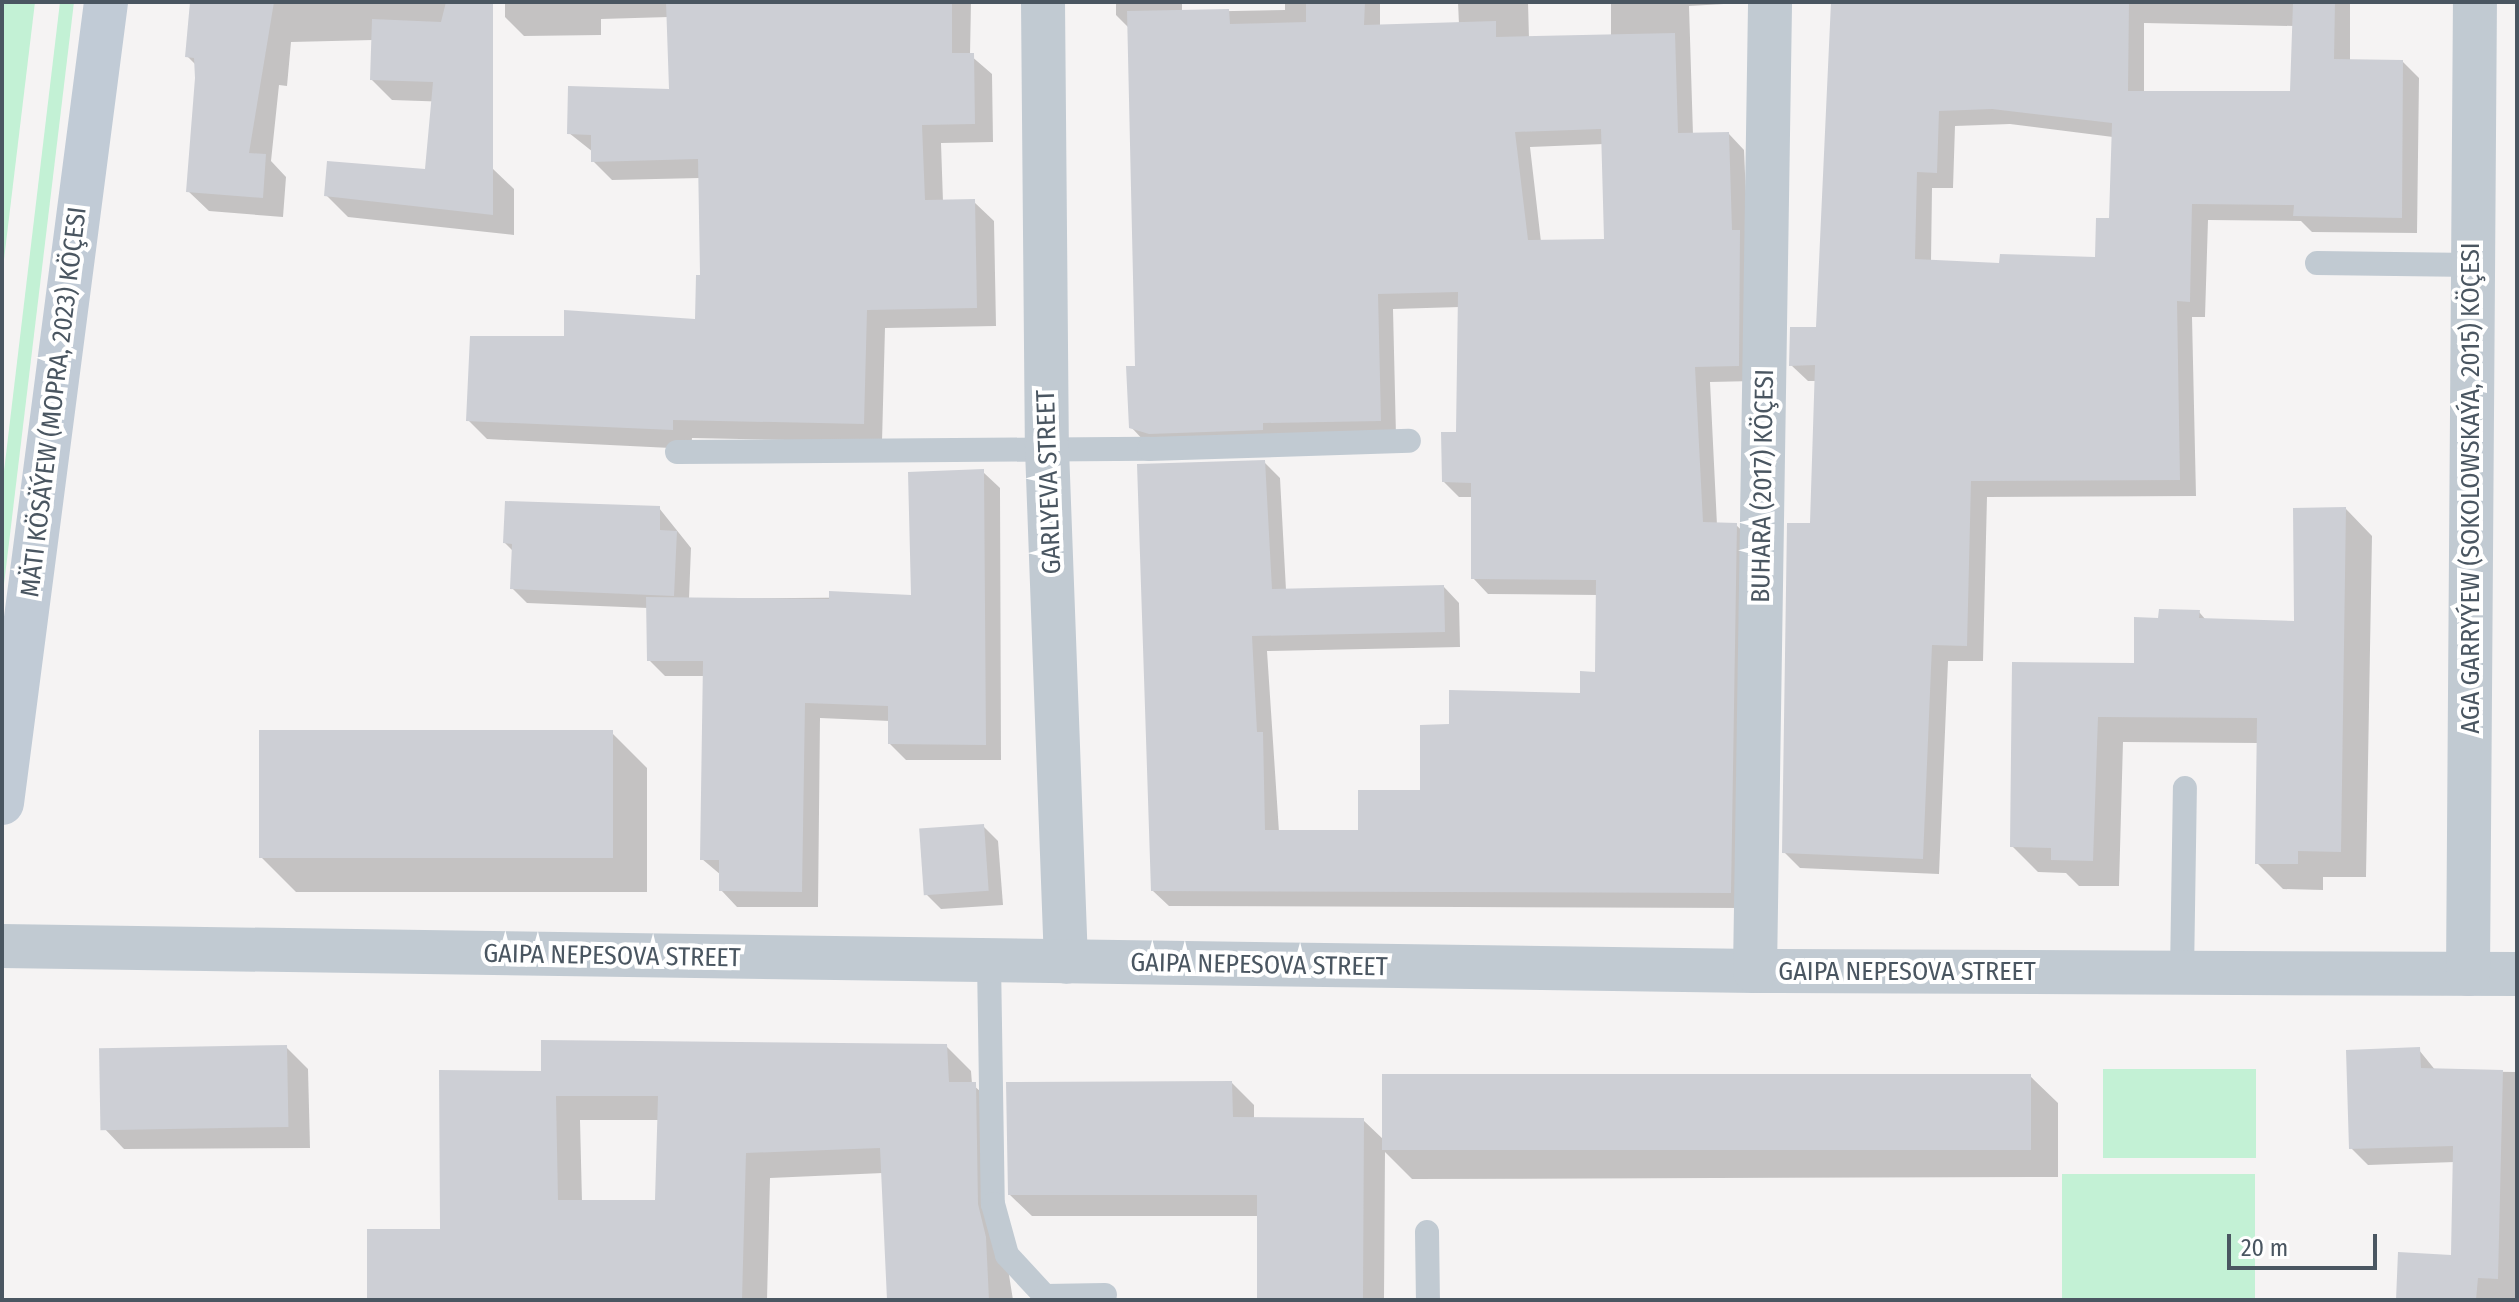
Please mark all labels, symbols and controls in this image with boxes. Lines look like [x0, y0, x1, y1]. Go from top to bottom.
street label: MÄTI KÖSÄÝEW (MOPRA, 2023) KÖÇESI [15, 205, 93, 599]
street label: AGA GARRYÝEW (SOKOLOWSKAÝA, 2015) KÖÇESI [2455, 242, 2487, 734]
street label: BUHARA (2017) KÖÇESI [1745, 369, 1781, 603]
street label: GARLYEVA STREET [1030, 389, 1068, 575]
street label: GAIPA NEPESOVA STREET [483, 938, 741, 974]
street label: GAIPA NEPESOVA STREET [1130, 947, 1388, 983]
street label: GAIPA NEPESOVA STREET [1778, 956, 2036, 988]
scale bar [2231, 1218, 2381, 1268]
text: 20 m [2241, 1234, 2288, 1262]

